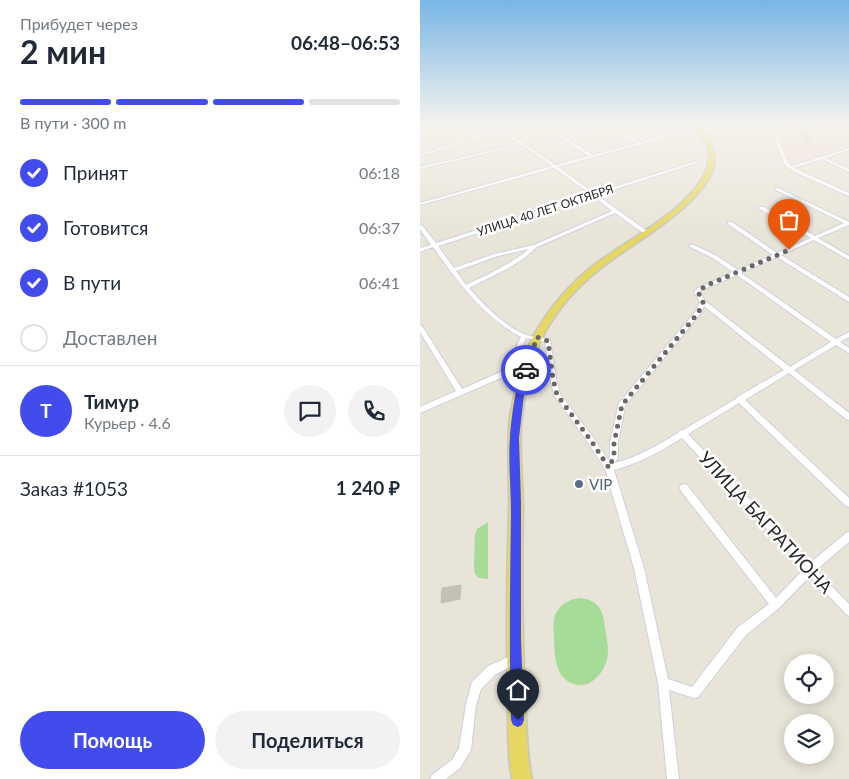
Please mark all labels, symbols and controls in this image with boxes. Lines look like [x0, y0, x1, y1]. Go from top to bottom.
text: Прибудет через [20, 14, 138, 33]
text: 06:48–06:53 [291, 31, 400, 54]
text: 2 мин [20, 32, 106, 71]
text: В пути · 300 m [20, 113, 126, 132]
icon: check [20, 159, 48, 187]
text: Принят [63, 161, 128, 184]
text: 06:18 [359, 163, 400, 182]
street label: УЛИЦА 40 ЛЕТ ОКТЯБРЯ [475, 181, 615, 239]
pin [768, 199, 810, 250]
icon: bag [775, 206, 803, 234]
icon: check [20, 214, 48, 242]
text: Готовится [63, 216, 148, 239]
text: 06:37 [359, 218, 400, 237]
icon: check [20, 269, 48, 297]
text: В пути [63, 271, 121, 294]
text: 06:41 [359, 273, 400, 292]
text: Доставлен [63, 326, 157, 349]
courier [501, 345, 551, 395]
icon: car [512, 356, 540, 384]
button: chat [284, 385, 336, 437]
button: phone [348, 385, 400, 437]
text: Тимур [84, 390, 139, 413]
text: Т [40, 399, 52, 422]
text: Курьер · 4.6 [84, 413, 171, 432]
street label: УЛИЦА БАГРАТИОНА [694, 446, 838, 598]
place label: VIP [589, 475, 612, 493]
text: 1 240 ₽ [336, 476, 400, 499]
text: Заказ #1053 [20, 477, 128, 500]
marker: VIP [573, 478, 585, 490]
map controls [784, 654, 834, 764]
button: locate [784, 654, 834, 704]
pin [497, 669, 539, 720]
icon: home [504, 676, 532, 704]
button: Помощь [20, 711, 205, 769]
button: Поделиться [215, 711, 400, 769]
button: layers [784, 714, 834, 764]

